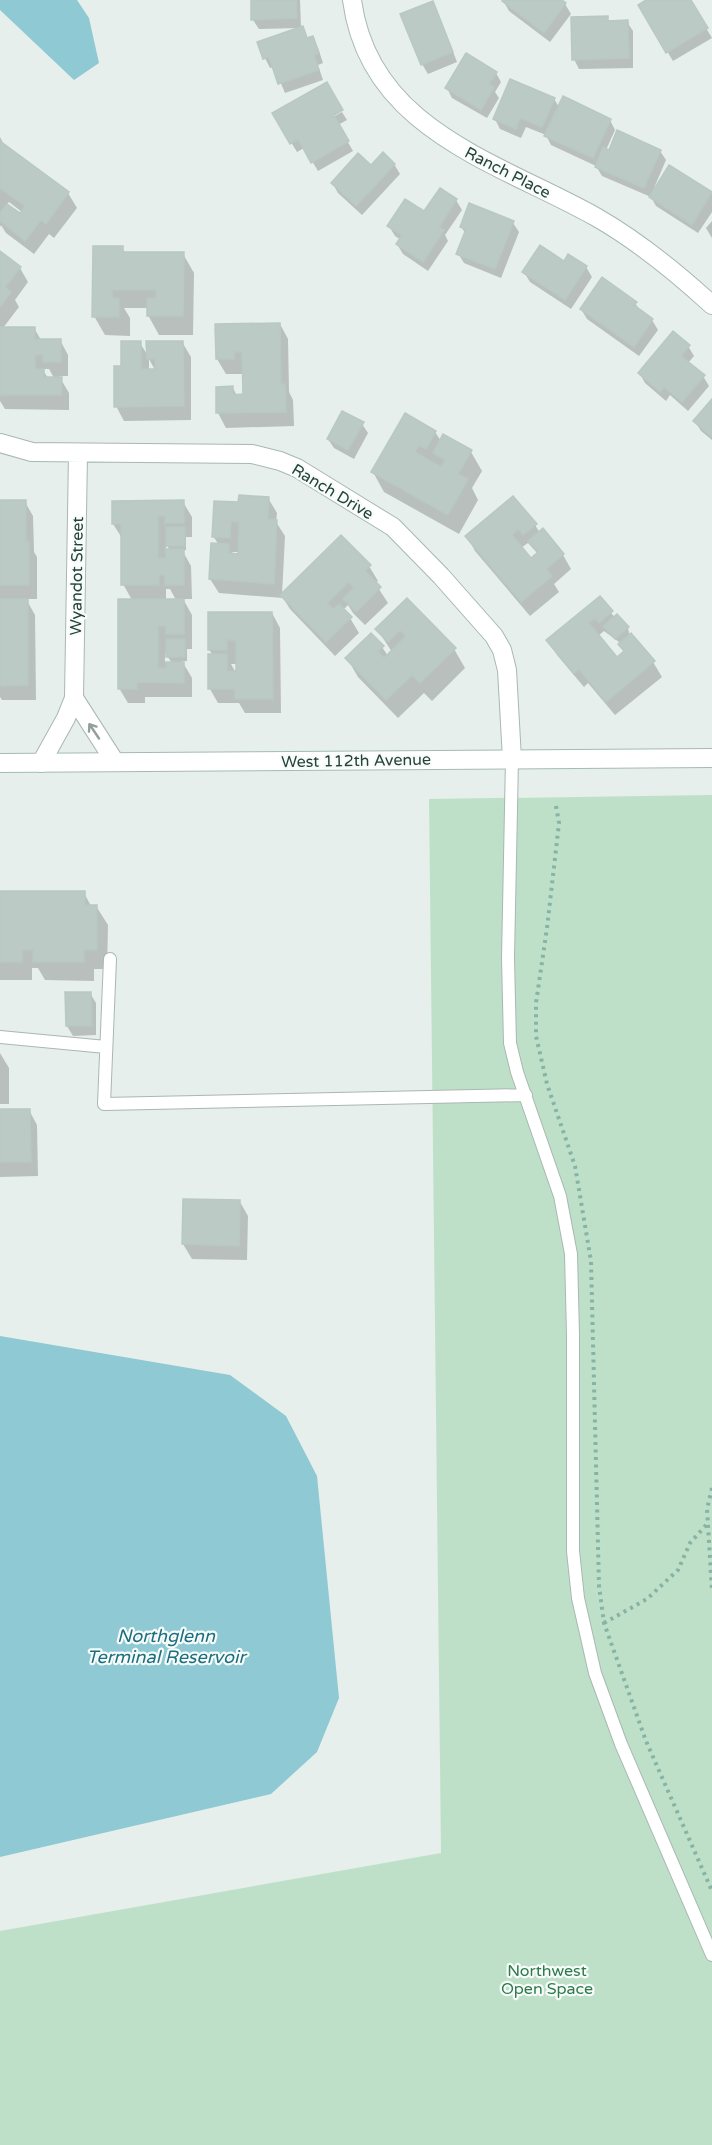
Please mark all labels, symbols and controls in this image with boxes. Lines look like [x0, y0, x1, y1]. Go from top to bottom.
street label: Ranch Place [461, 143, 554, 203]
street label: Ranch Drive [288, 460, 377, 524]
street label: Wyandot Street [66, 516, 88, 636]
one-way arrow [88, 723, 100, 739]
street label: West 112th Avenue [281, 750, 431, 772]
water label: Northglenn Terminal Reservoir [87, 1625, 247, 1668]
park label: Northwest Open Space [501, 1961, 593, 1999]

